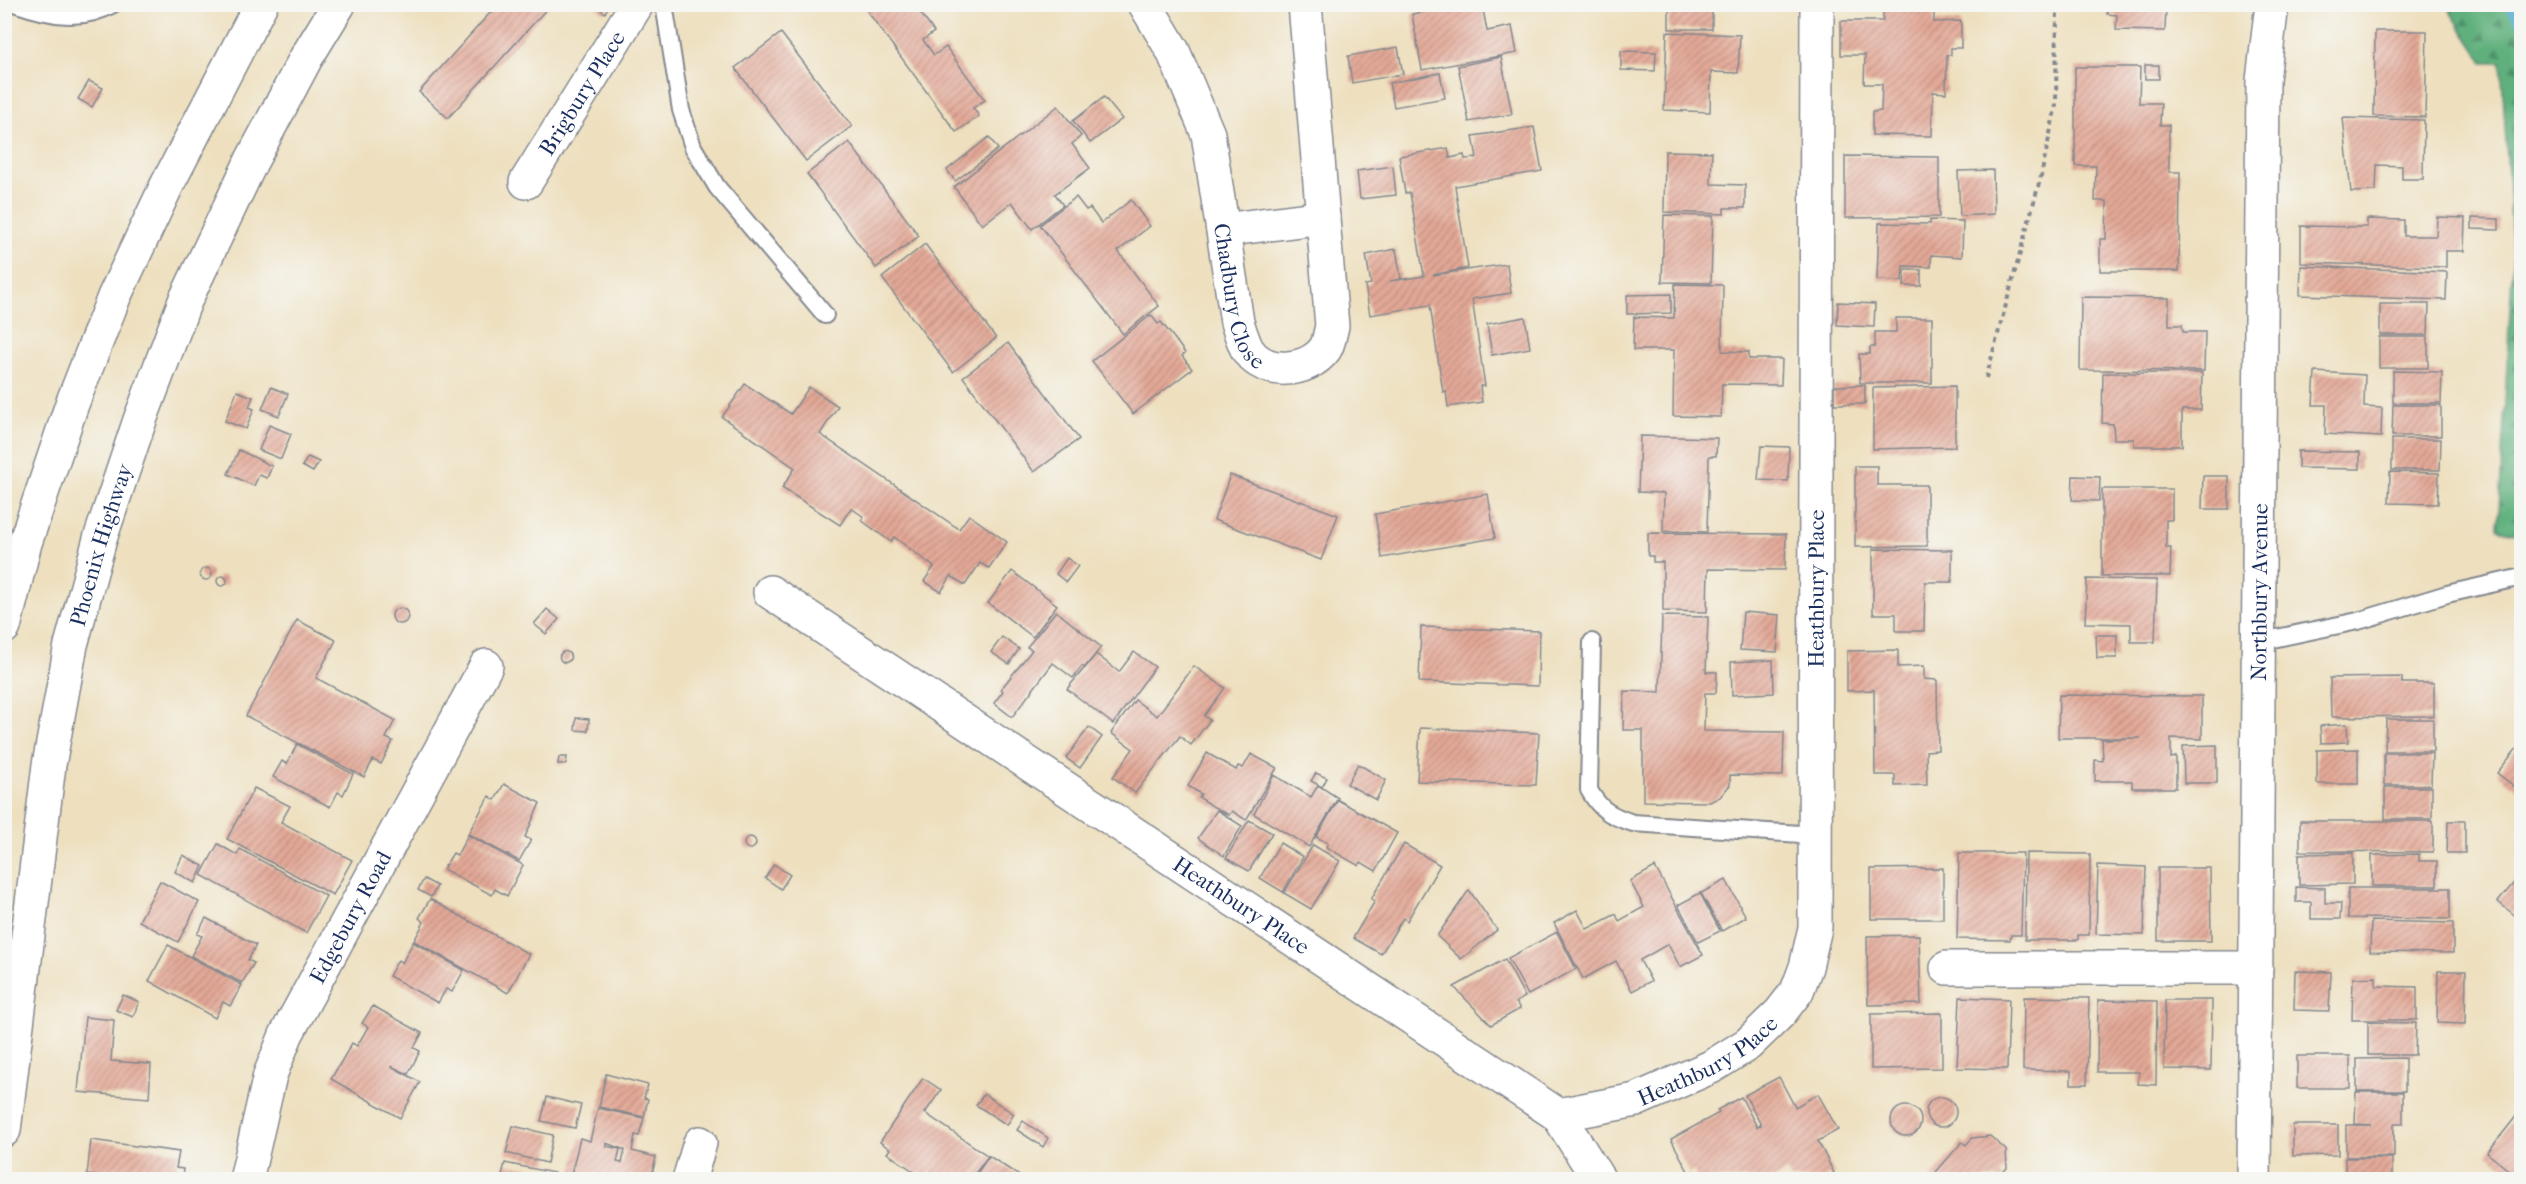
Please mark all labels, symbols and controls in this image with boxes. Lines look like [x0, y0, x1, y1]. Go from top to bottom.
street label: Brigbury Place [534, 26, 631, 160]
street label: Chadbury Close [1208, 221, 1269, 375]
street label: Phoenix Highway [65, 460, 139, 629]
street label: Northbury Avenue [2246, 503, 2274, 681]
street label: Heathbury Place [1804, 510, 1830, 668]
street label: Edgebury Road [304, 846, 398, 988]
street label: Heathbury Place [1168, 851, 1314, 960]
street label: Heathbury Place [1634, 1011, 1783, 1112]

